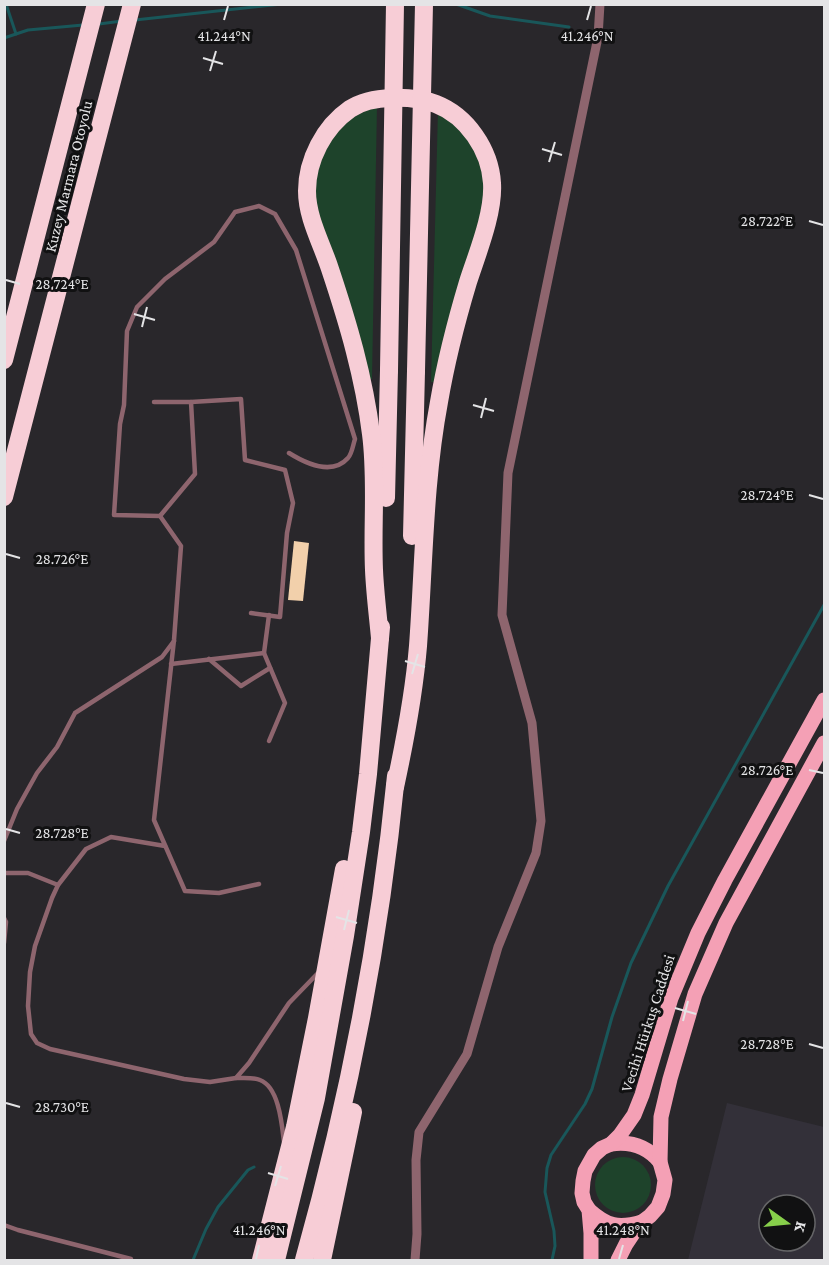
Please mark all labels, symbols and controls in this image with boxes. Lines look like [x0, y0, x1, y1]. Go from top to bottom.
text: 41.244°N [197, 28, 251, 44]
text: 41.246°N [560, 28, 614, 44]
street label: Kuzey Marmara Otoyolu [41, 98, 97, 254]
text: 28.722°E [741, 213, 793, 229]
text: 28.724°E [35, 276, 89, 292]
text: 28.724°E [740, 487, 794, 503]
text: 28.726°E [36, 551, 88, 567]
text: 28.726°E [741, 762, 793, 778]
text: 28.728°E [35, 825, 89, 841]
street label: Vecihi Hürkuş Caddesi [617, 952, 679, 1094]
text: 28.728°E [740, 1036, 794, 1052]
text: 28.730°E [35, 1099, 89, 1115]
north arrow [757, 1193, 817, 1253]
text: K [791, 1220, 811, 1235]
text: 41.246°N [232, 1222, 286, 1238]
text: 41.248°N [596, 1222, 650, 1238]

